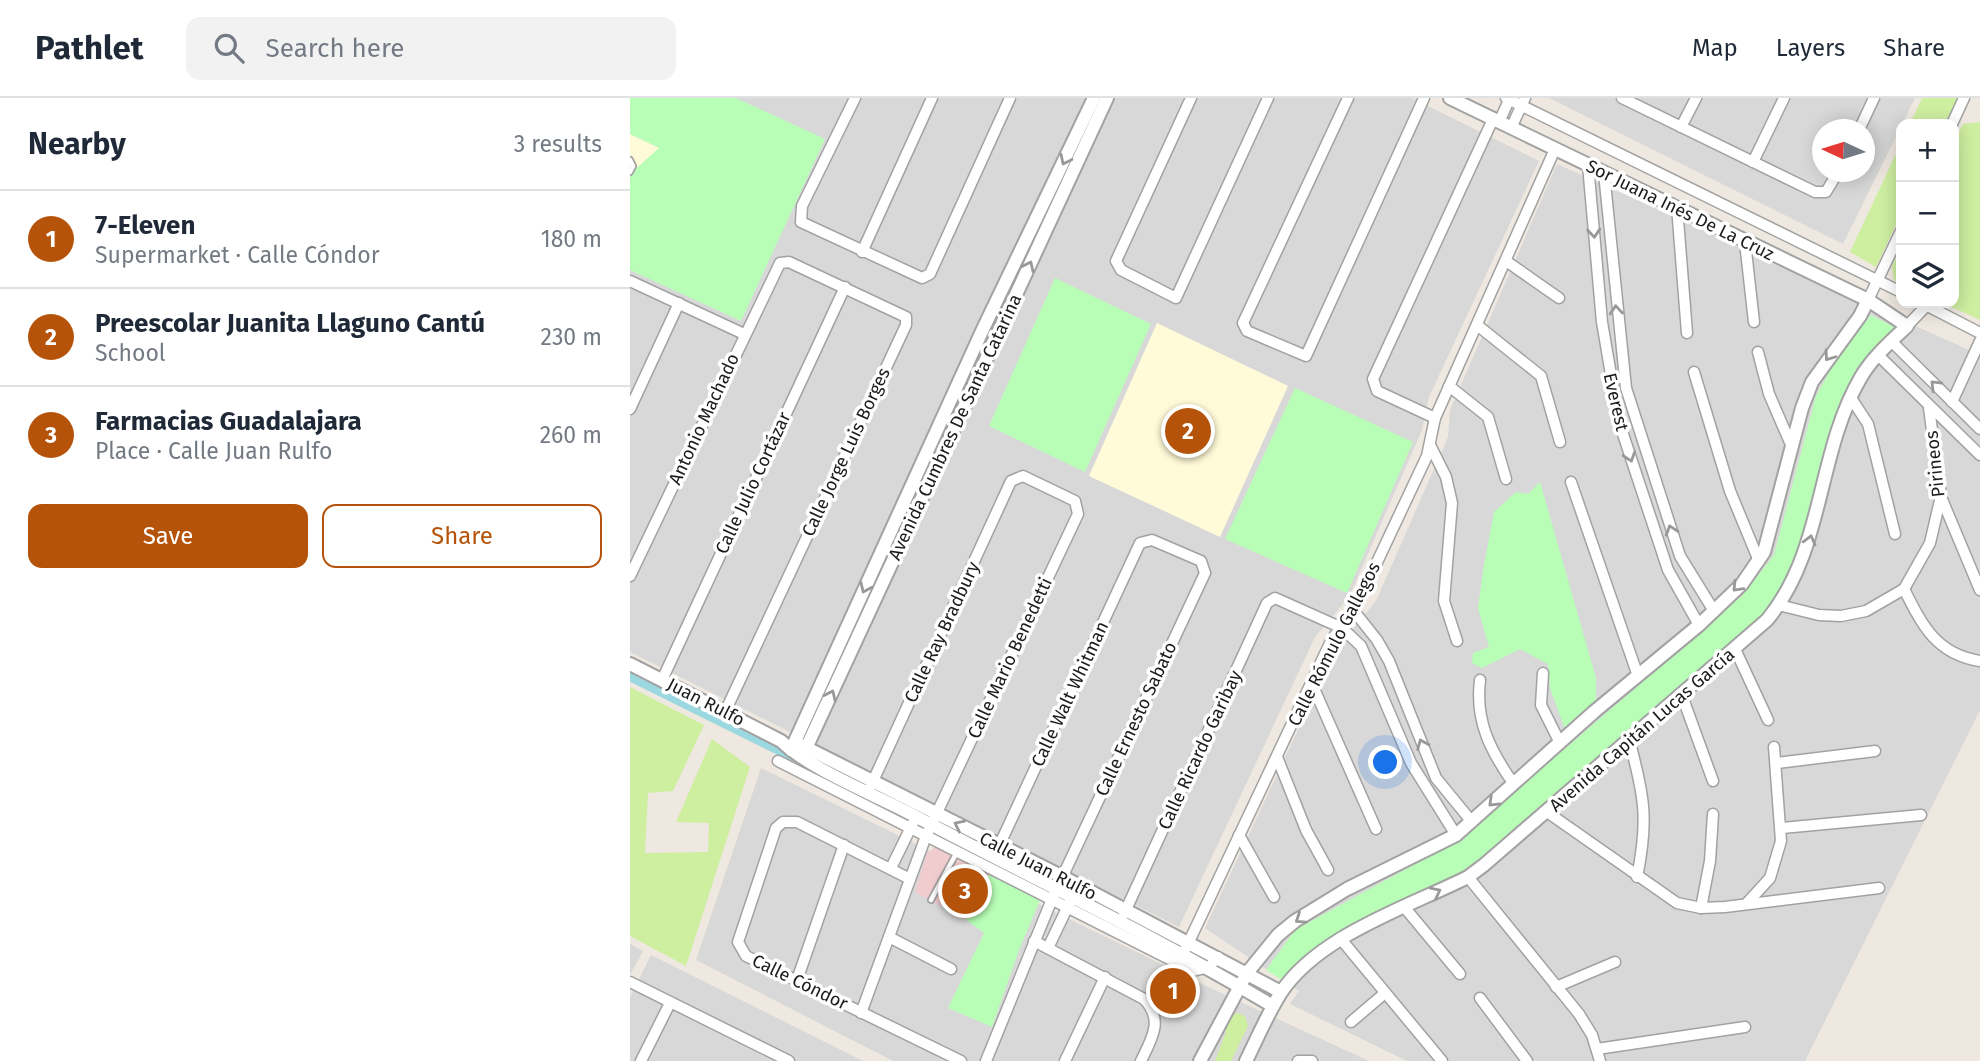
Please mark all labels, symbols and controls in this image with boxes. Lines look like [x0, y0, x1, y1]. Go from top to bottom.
search box [186, 17, 676, 80]
text: Pathlet [35, 28, 144, 68]
icon: search [210, 29, 248, 67]
text: Search here [266, 33, 404, 64]
text: Map [1692, 34, 1738, 62]
text: Layers [1776, 34, 1845, 62]
text: Share [1883, 34, 1945, 62]
north arrow [1812, 119, 1875, 182]
map controls [1896, 119, 1959, 308]
button: + [1896, 119, 1959, 182]
text: Nearby [28, 126, 126, 162]
text: 3 results [514, 130, 602, 158]
one-way arrow [1059, 153, 1073, 165]
street label: Sor Juana Inés De La Cruz [1582, 155, 1778, 265]
button: − [1896, 182, 1959, 245]
text: 7-Eleven [95, 210, 195, 241]
text: 1 [46, 225, 56, 253]
text: 180 m [541, 225, 602, 253]
one-way arrow [1586, 228, 1601, 239]
text: Supermarket · Calle Cóndor [95, 241, 380, 269]
button: layers [1896, 245, 1959, 308]
one-way arrow [1021, 261, 1035, 273]
street label: Avenida Cumbres De Santa Catarina [884, 290, 1026, 564]
one-way arrow [1609, 304, 1624, 315]
text: Preescolar Juanita Llaguno Cantú [95, 308, 485, 339]
text: 2 [45, 323, 57, 351]
text: 230 m [541, 323, 602, 351]
text: School [95, 339, 166, 367]
one-way arrow [1824, 348, 1837, 361]
street label: Antonio Machado [664, 350, 744, 488]
street label: Calle Jorge Luis Borges [797, 364, 895, 540]
street label: Everest [1599, 371, 1633, 434]
one-way arrow [1931, 381, 1944, 394]
pin: 2 [1165, 405, 1211, 457]
text: Farmacias Guadalajara [95, 406, 362, 437]
street label: Calle Julio Cortázar [711, 409, 795, 557]
text: 3 [45, 421, 57, 449]
text: 260 m [540, 421, 602, 449]
street label: Pirineos [1921, 430, 1949, 498]
text: Place · Calle Juan Rulfo [95, 437, 332, 465]
one-way arrow [1622, 450, 1636, 462]
button: Save [28, 504, 308, 568]
button: Share [322, 504, 602, 568]
one-way arrow [1665, 524, 1679, 536]
one-way arrow [1801, 534, 1816, 546]
street label: Calle Ray Bradbury [900, 558, 984, 706]
street label: Calle Rómulo Gallegos [1283, 558, 1385, 730]
street label: Calle Mario Benedetti [963, 574, 1057, 742]
one-way arrow [1733, 579, 1746, 592]
one-way arrow [859, 581, 873, 593]
street label: Calle Walt Whitman [1027, 618, 1113, 770]
street label: Calle Ernesto Sabato [1091, 638, 1181, 800]
street label: Avenida Capitán Lucas García [1545, 644, 1739, 816]
street label: Calle Ricardo Garibay [1153, 667, 1247, 833]
street label: Juan Rulfo [664, 673, 748, 731]
one-way arrow [823, 690, 837, 702]
one-way arrow [1416, 739, 1430, 752]
your location [1368, 745, 1402, 779]
one-way arrow [1488, 794, 1501, 806]
one-way arrow [954, 820, 966, 834]
street label: Calle Juan Rulfo [976, 827, 1100, 905]
pin: 3 [942, 865, 988, 917]
one-way arrow [1429, 887, 1441, 901]
one-way arrow [1294, 911, 1307, 924]
street label: Calle Cóndor [749, 949, 851, 1015]
pin: 1 [1150, 965, 1196, 1017]

